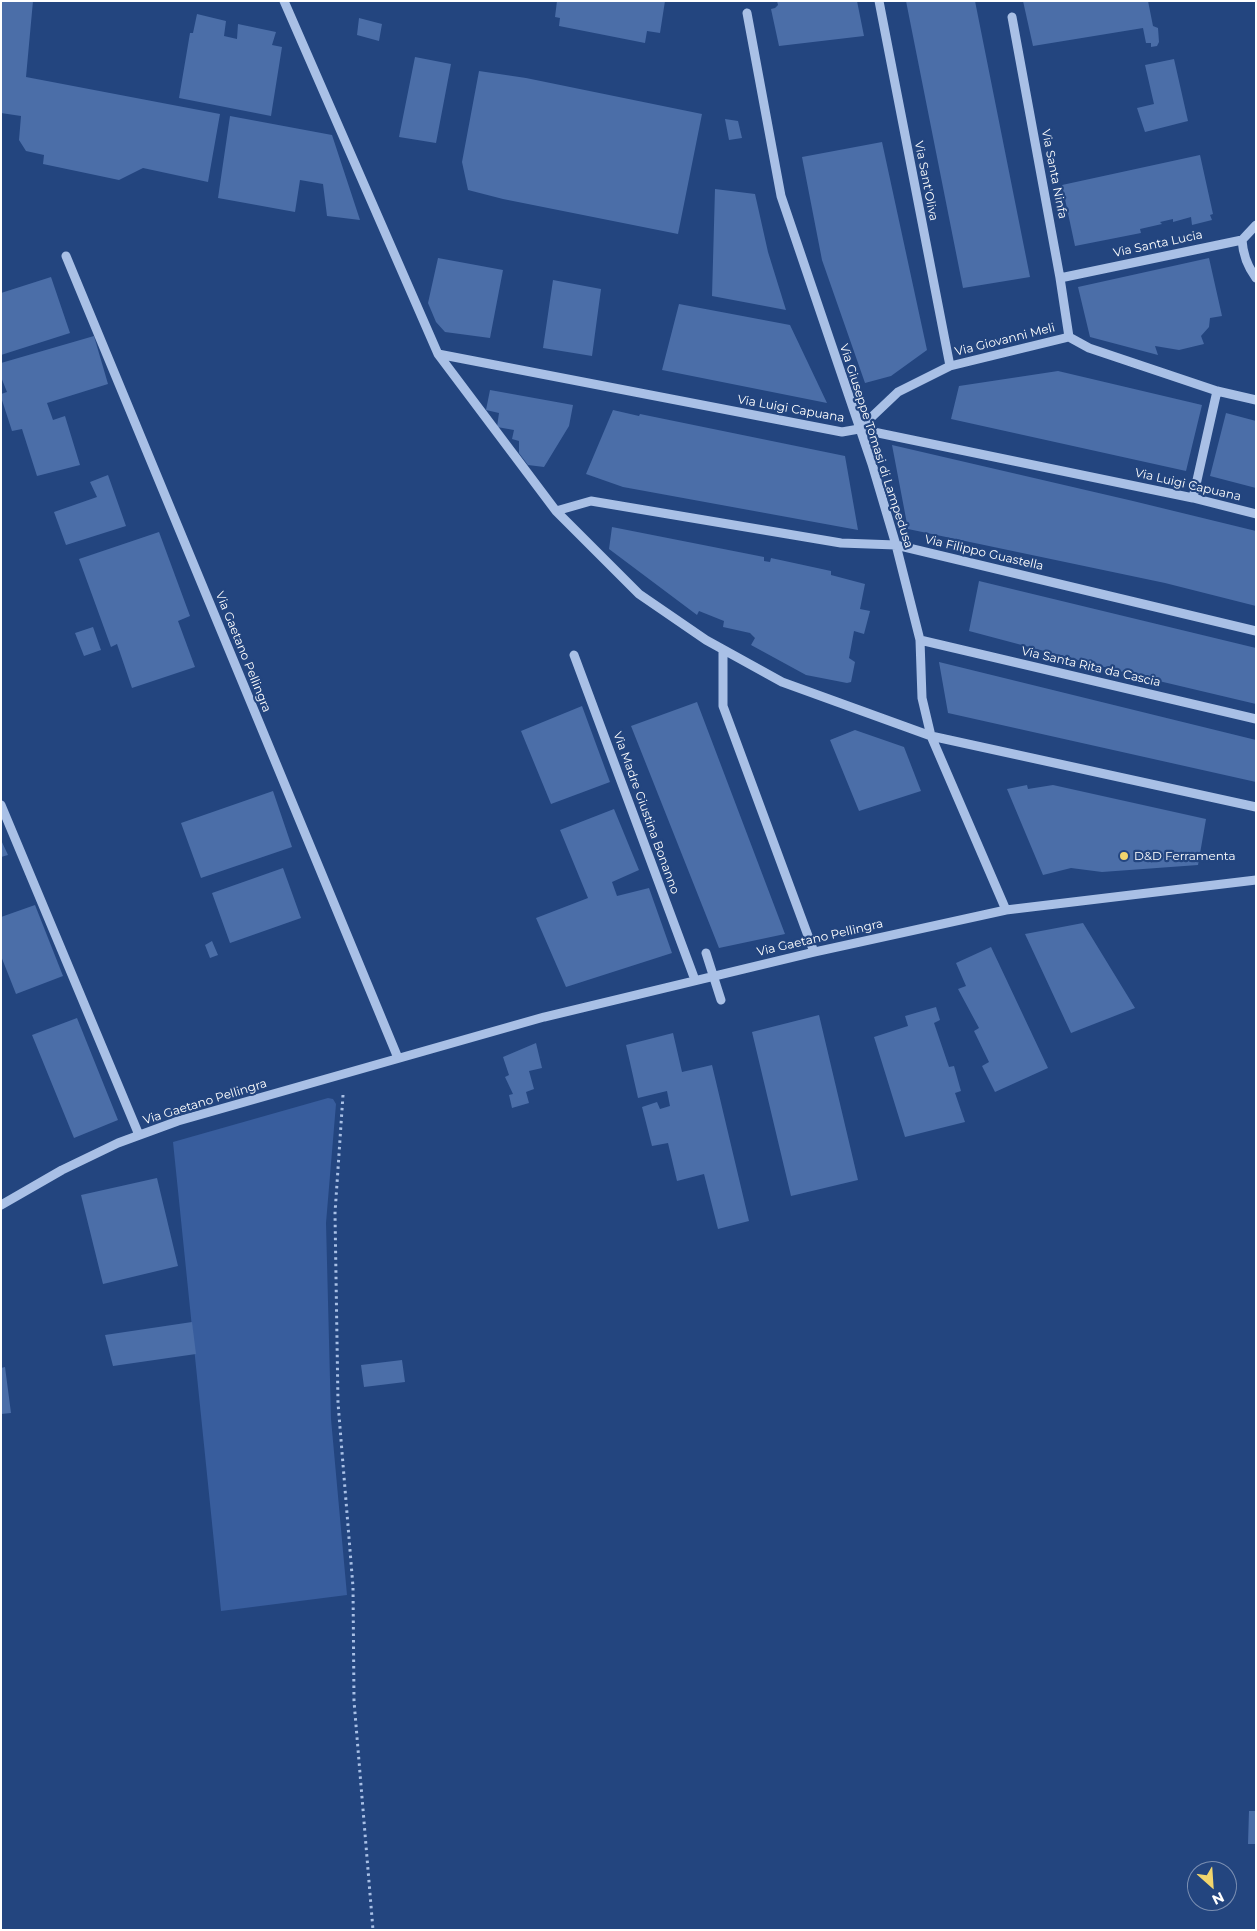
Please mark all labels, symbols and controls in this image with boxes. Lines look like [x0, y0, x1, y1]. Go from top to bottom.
street label: Via Santa Ninfa [1038, 128, 1070, 220]
street label: Via Sant'Oliva [911, 140, 941, 222]
street label: Via Santa Lucia [1112, 227, 1204, 261]
street label: Via Giovanni Meli [953, 321, 1057, 359]
street label: Via Giuseppe Tomasi di Lampedusa [836, 342, 916, 550]
street label: Via Luigi Capuana [736, 392, 846, 426]
street label: Via Luigi Capuana [1134, 466, 1242, 504]
street label: Via Filippo Guastella [923, 532, 1045, 574]
street label: Via Gaetano Pellingra [212, 590, 274, 714]
street label: Via Santa Rita da Cascia [1020, 644, 1162, 690]
street label: Via Madre Giustina Bonanno [610, 730, 682, 896]
place label: D&D Ferramenta [1134, 849, 1236, 863]
marker: D&D Ferramenta [1118, 850, 1130, 862]
street label: Via Gaetano Pellingra [756, 916, 884, 960]
street label: Via Gaetano Pellingra [141, 1076, 269, 1128]
north arrow [1187, 1861, 1237, 1911]
text: N [1209, 1888, 1227, 1909]

